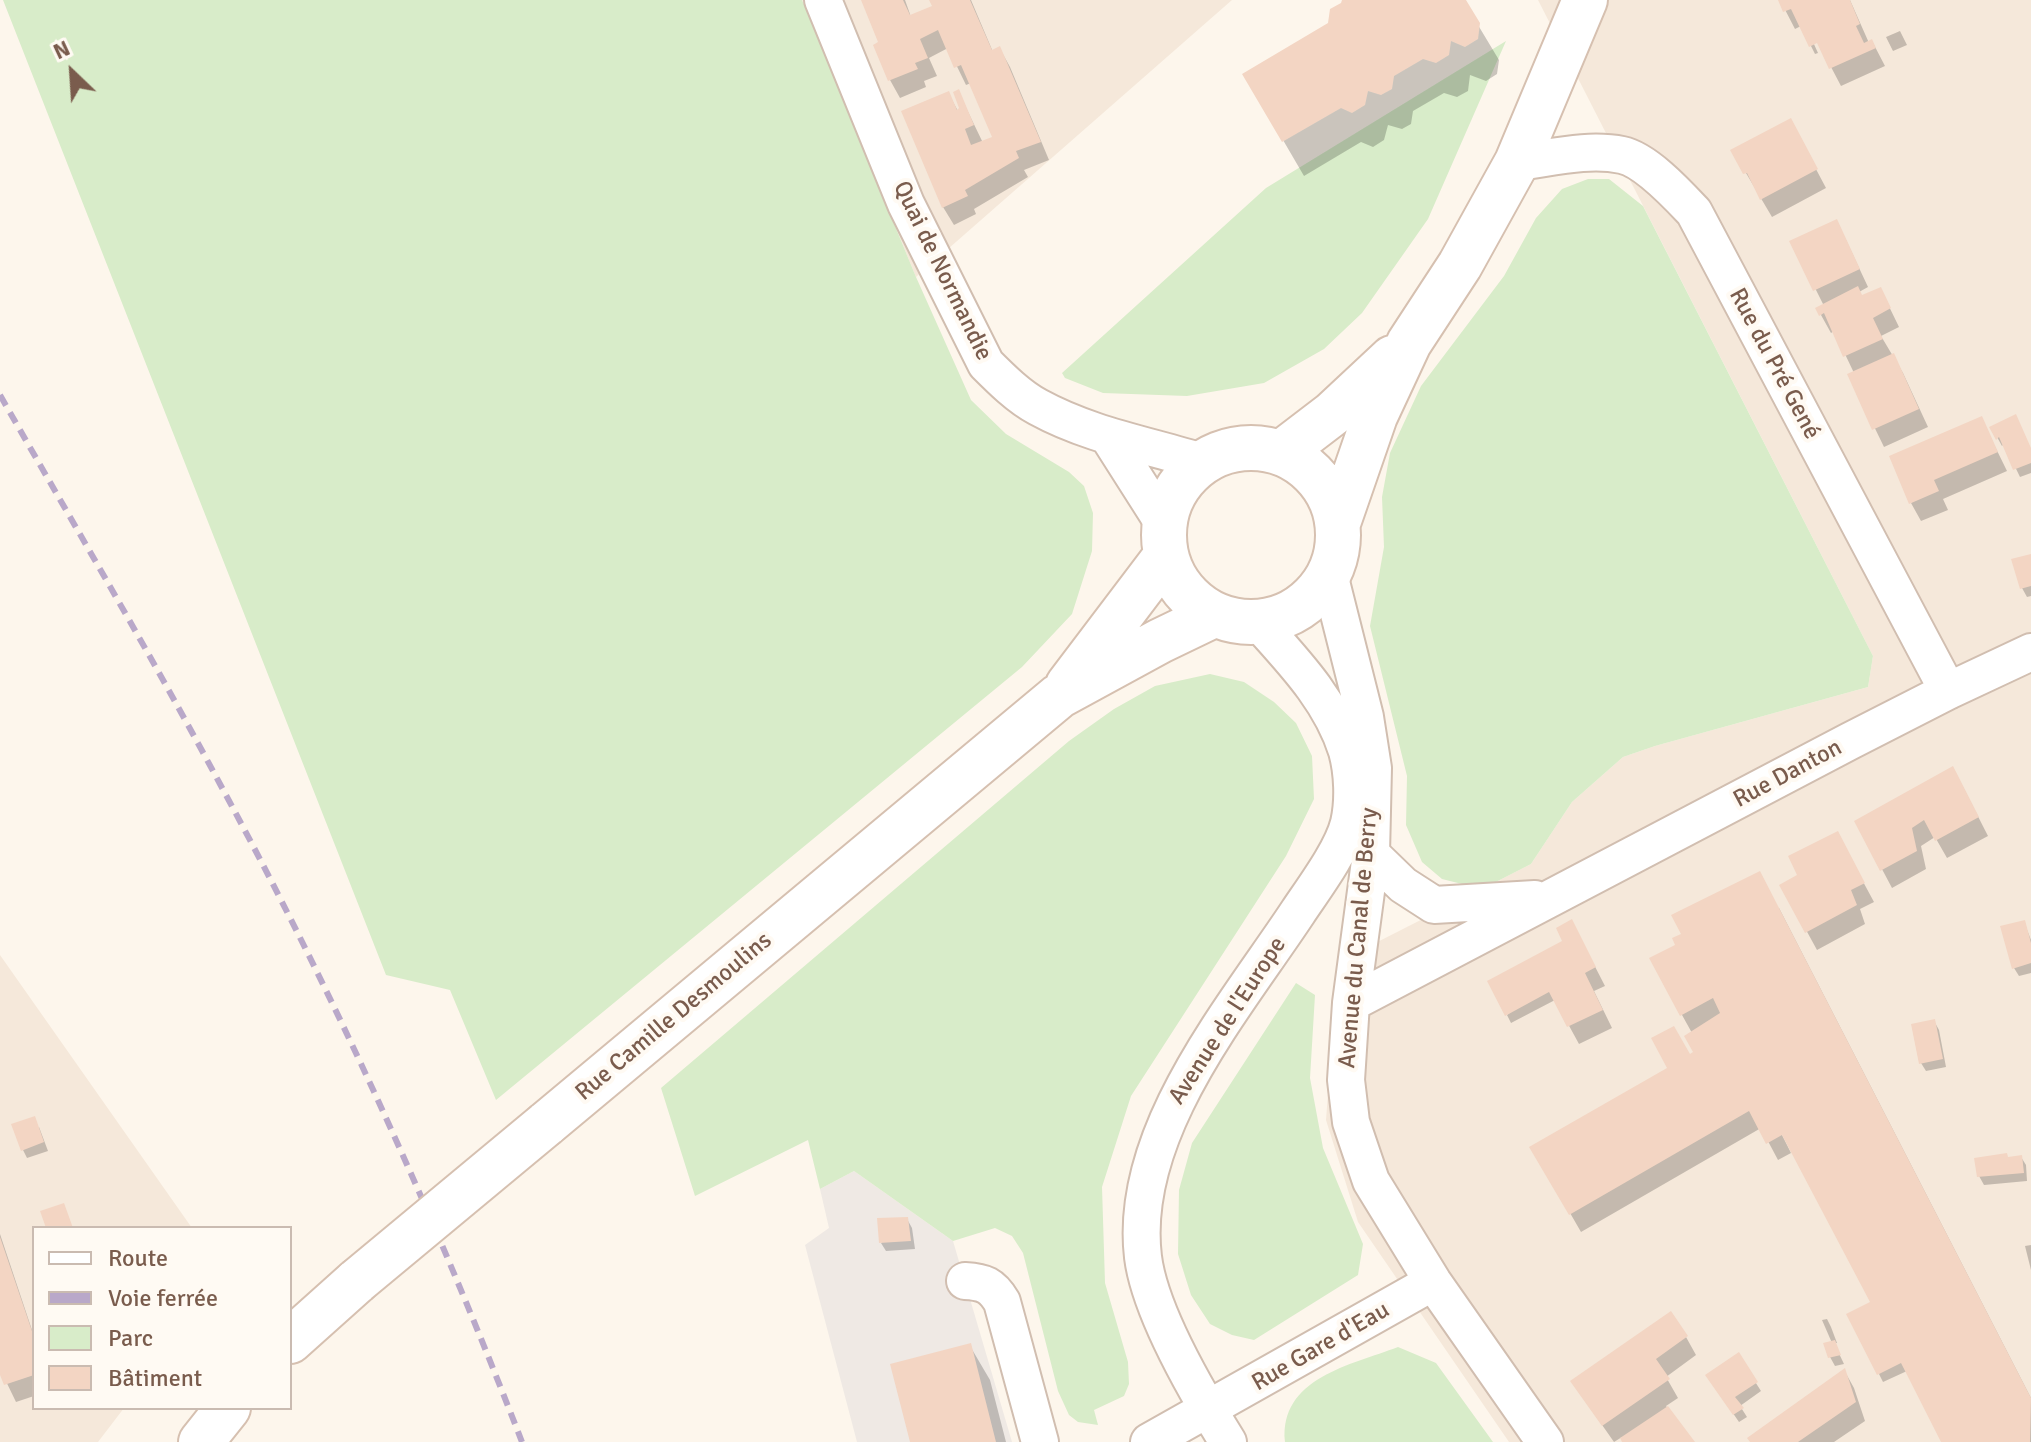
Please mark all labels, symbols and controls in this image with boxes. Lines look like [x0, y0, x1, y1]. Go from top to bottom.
north arrow [32, 32, 112, 112]
text: N [49, 34, 74, 65]
street label: Quai de Normandie [886, 177, 998, 365]
street label: Rue du Pré Gené [1722, 284, 1826, 444]
street label: Rue Danton [1729, 733, 1847, 815]
street label: Avenue du Canal de Berry [1333, 806, 1385, 1070]
street label: Rue Camille Desmoulins [570, 927, 778, 1107]
street label: Avenue de l'Europe [1163, 932, 1293, 1110]
legend [32, 1226, 292, 1410]
text: Route [108, 1243, 168, 1273]
text: Voie ferrée [108, 1283, 218, 1313]
street label: Rue Gare d'Eau [1247, 1296, 1395, 1398]
text: Parc [108, 1323, 153, 1353]
text: Bâtiment [108, 1363, 202, 1393]

